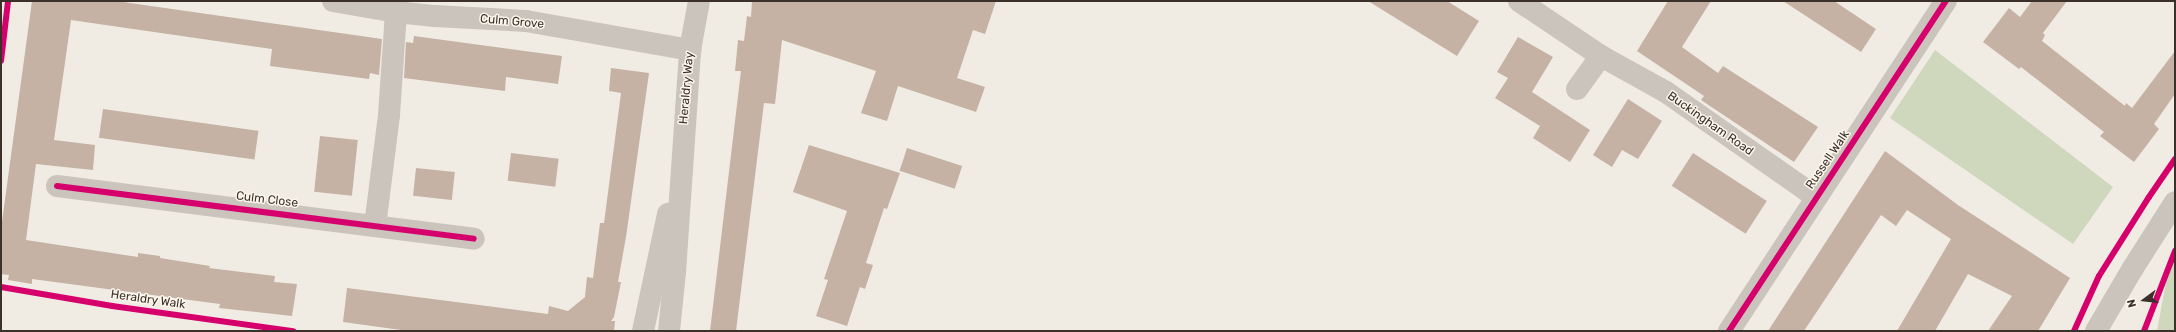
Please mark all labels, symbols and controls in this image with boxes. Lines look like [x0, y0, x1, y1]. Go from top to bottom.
street label: Culm Grove [479, 12, 545, 32]
street label: Heraldry Way [677, 51, 697, 125]
street label: Buckingham Road [1664, 89, 1756, 159]
street label: Russell Walk [1803, 128, 1853, 192]
street label: Culm Close [235, 189, 299, 211]
north arrow [2124, 280, 2164, 320]
street label: Heraldry Walk [110, 288, 186, 312]
text: N [2125, 298, 2139, 309]

